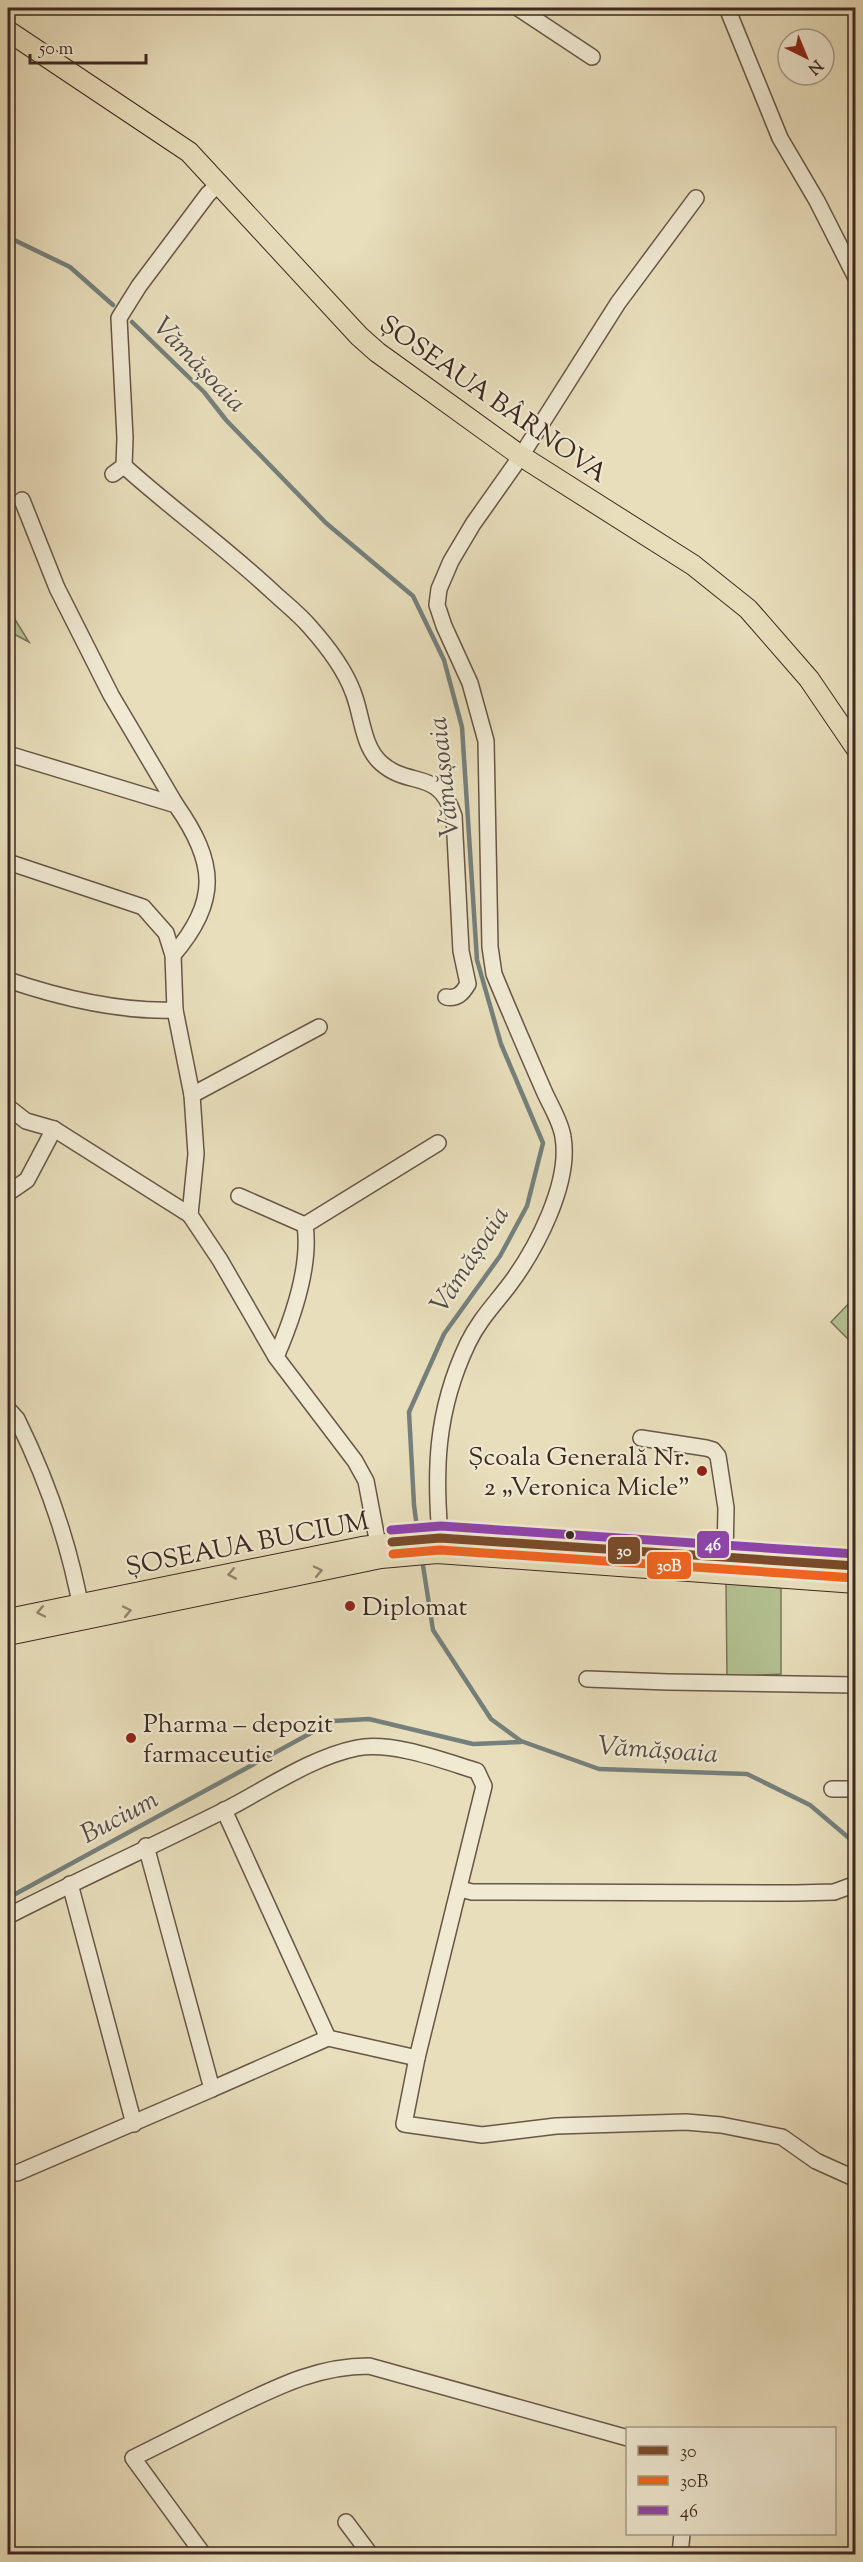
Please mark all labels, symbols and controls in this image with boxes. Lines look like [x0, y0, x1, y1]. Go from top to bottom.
scale bar [30, 27, 146, 65]
north arrow [776, 27, 836, 87]
text: 50 m [38, 37, 74, 63]
text: N [802, 53, 827, 79]
street label: ȘOSEAUA BÂRNOVA [371, 307, 614, 493]
water label: Vămășoaia [142, 309, 254, 423]
water label: Vămășoaia [420, 715, 471, 839]
water label: Vămășoaia [422, 1199, 520, 1321]
place label: Școala Generală Nr. 2 „Veronica Micle” [468, 1440, 690, 1507]
marker: Școala Generală Nr. 2 „Veronica Micle” [695, 1464, 709, 1478]
street label: ȘOSEAUA BUCIUM [123, 1504, 372, 1587]
unlabelled marker [564, 1529, 576, 1541]
line badge: 46 [696, 1530, 730, 1559]
text: 46 [704, 1535, 721, 1558]
line badge: 30 [607, 1536, 641, 1565]
text: 30 [617, 1541, 632, 1564]
line badge: 30B [646, 1551, 692, 1580]
text: 30B [657, 1556, 681, 1579]
one-way arrow [312, 1566, 322, 1579]
one-way arrow [227, 1567, 237, 1580]
place label: Diplomat [362, 1590, 468, 1627]
marker: Diplomat [343, 1599, 357, 1613]
one-way arrow [36, 1605, 46, 1618]
one-way arrow [121, 1605, 131, 1618]
place label: Pharma – depozit farmaceutic [143, 1707, 333, 1774]
water label: Vămășoaia [596, 1728, 719, 1775]
marker: Pharma – depozit farmaceutic [124, 1731, 138, 1745]
water label: Bucium [74, 1781, 166, 1855]
legend [626, 2427, 836, 2535]
text: 30 [680, 2440, 697, 2466]
text: 30B [680, 2470, 708, 2496]
text: 46 [680, 2500, 698, 2526]

